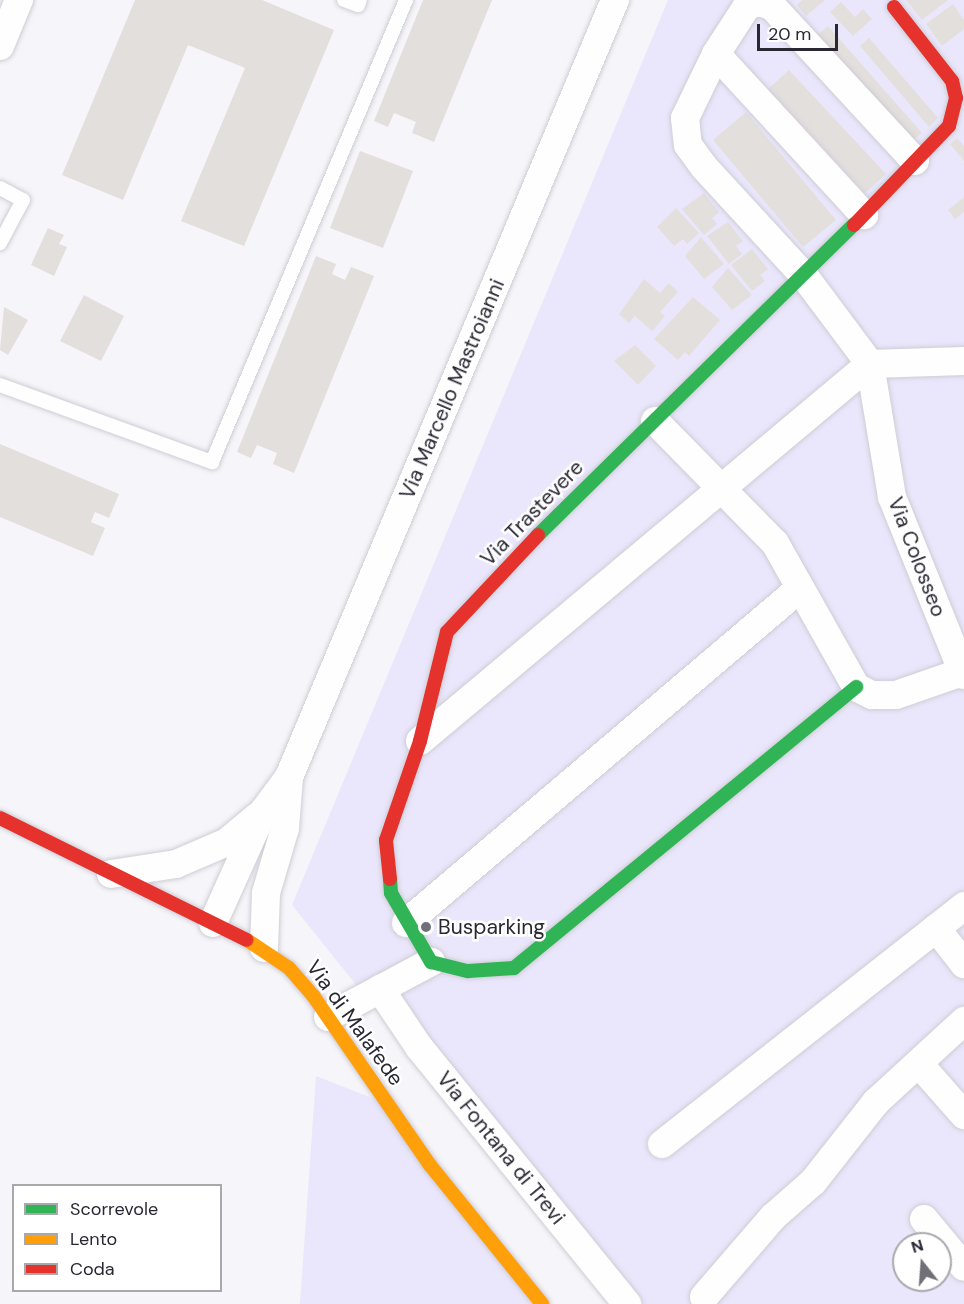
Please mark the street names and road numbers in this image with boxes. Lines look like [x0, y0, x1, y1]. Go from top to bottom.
street label: Via Marcello Mastroianni [394, 275, 510, 503]
street label: Via Trastevere [475, 455, 589, 571]
street label: Via Colosseo [883, 494, 951, 620]
street label: Via di Malafede [301, 955, 409, 1091]
street label: Via Fontana di Trevi [432, 1066, 570, 1230]

